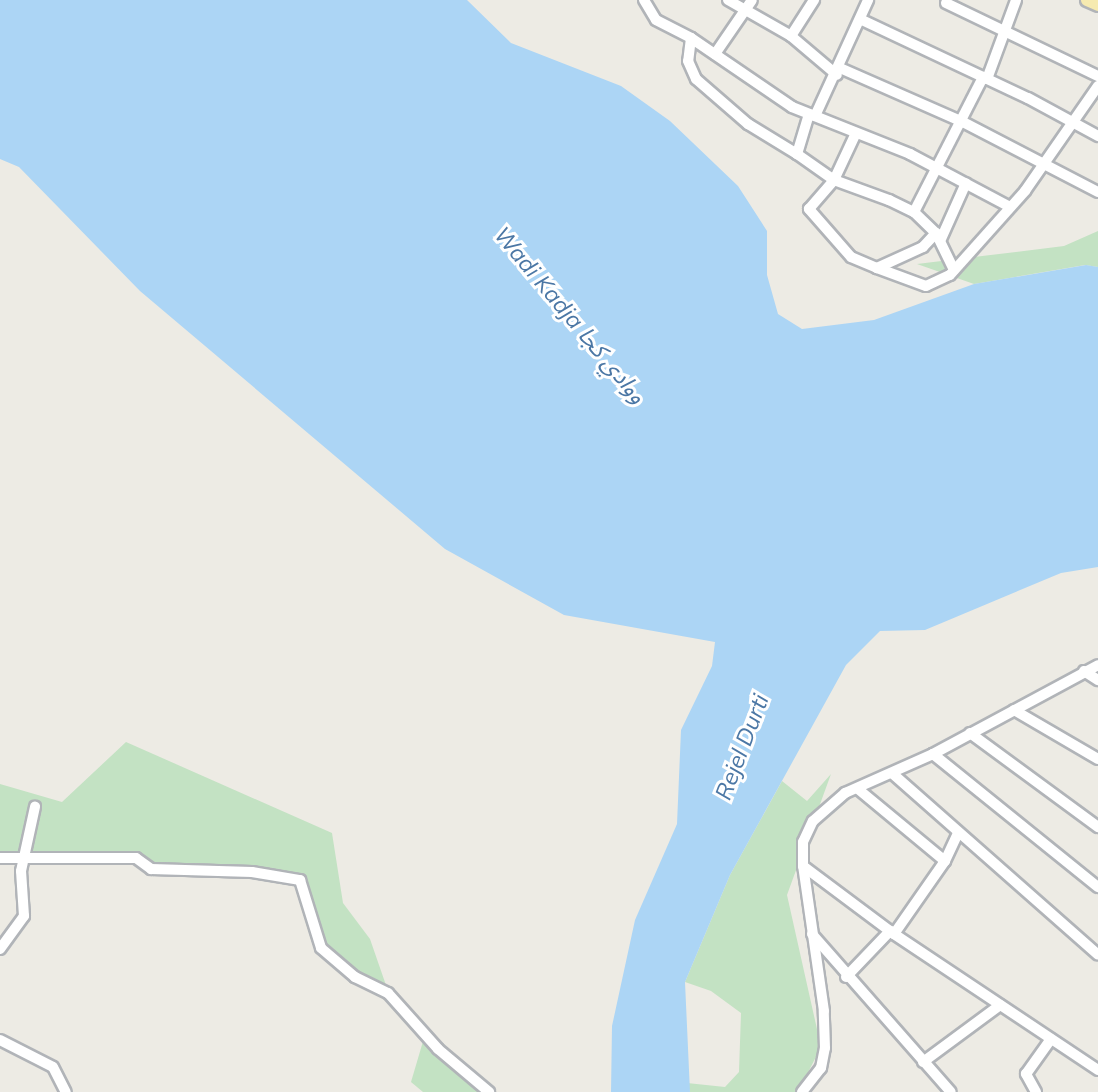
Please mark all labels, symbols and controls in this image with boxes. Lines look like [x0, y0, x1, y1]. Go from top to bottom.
water label: Wadi Kadja ووادي كجا [488, 221, 652, 409]
water label: Rejel Durti [709, 690, 775, 804]

